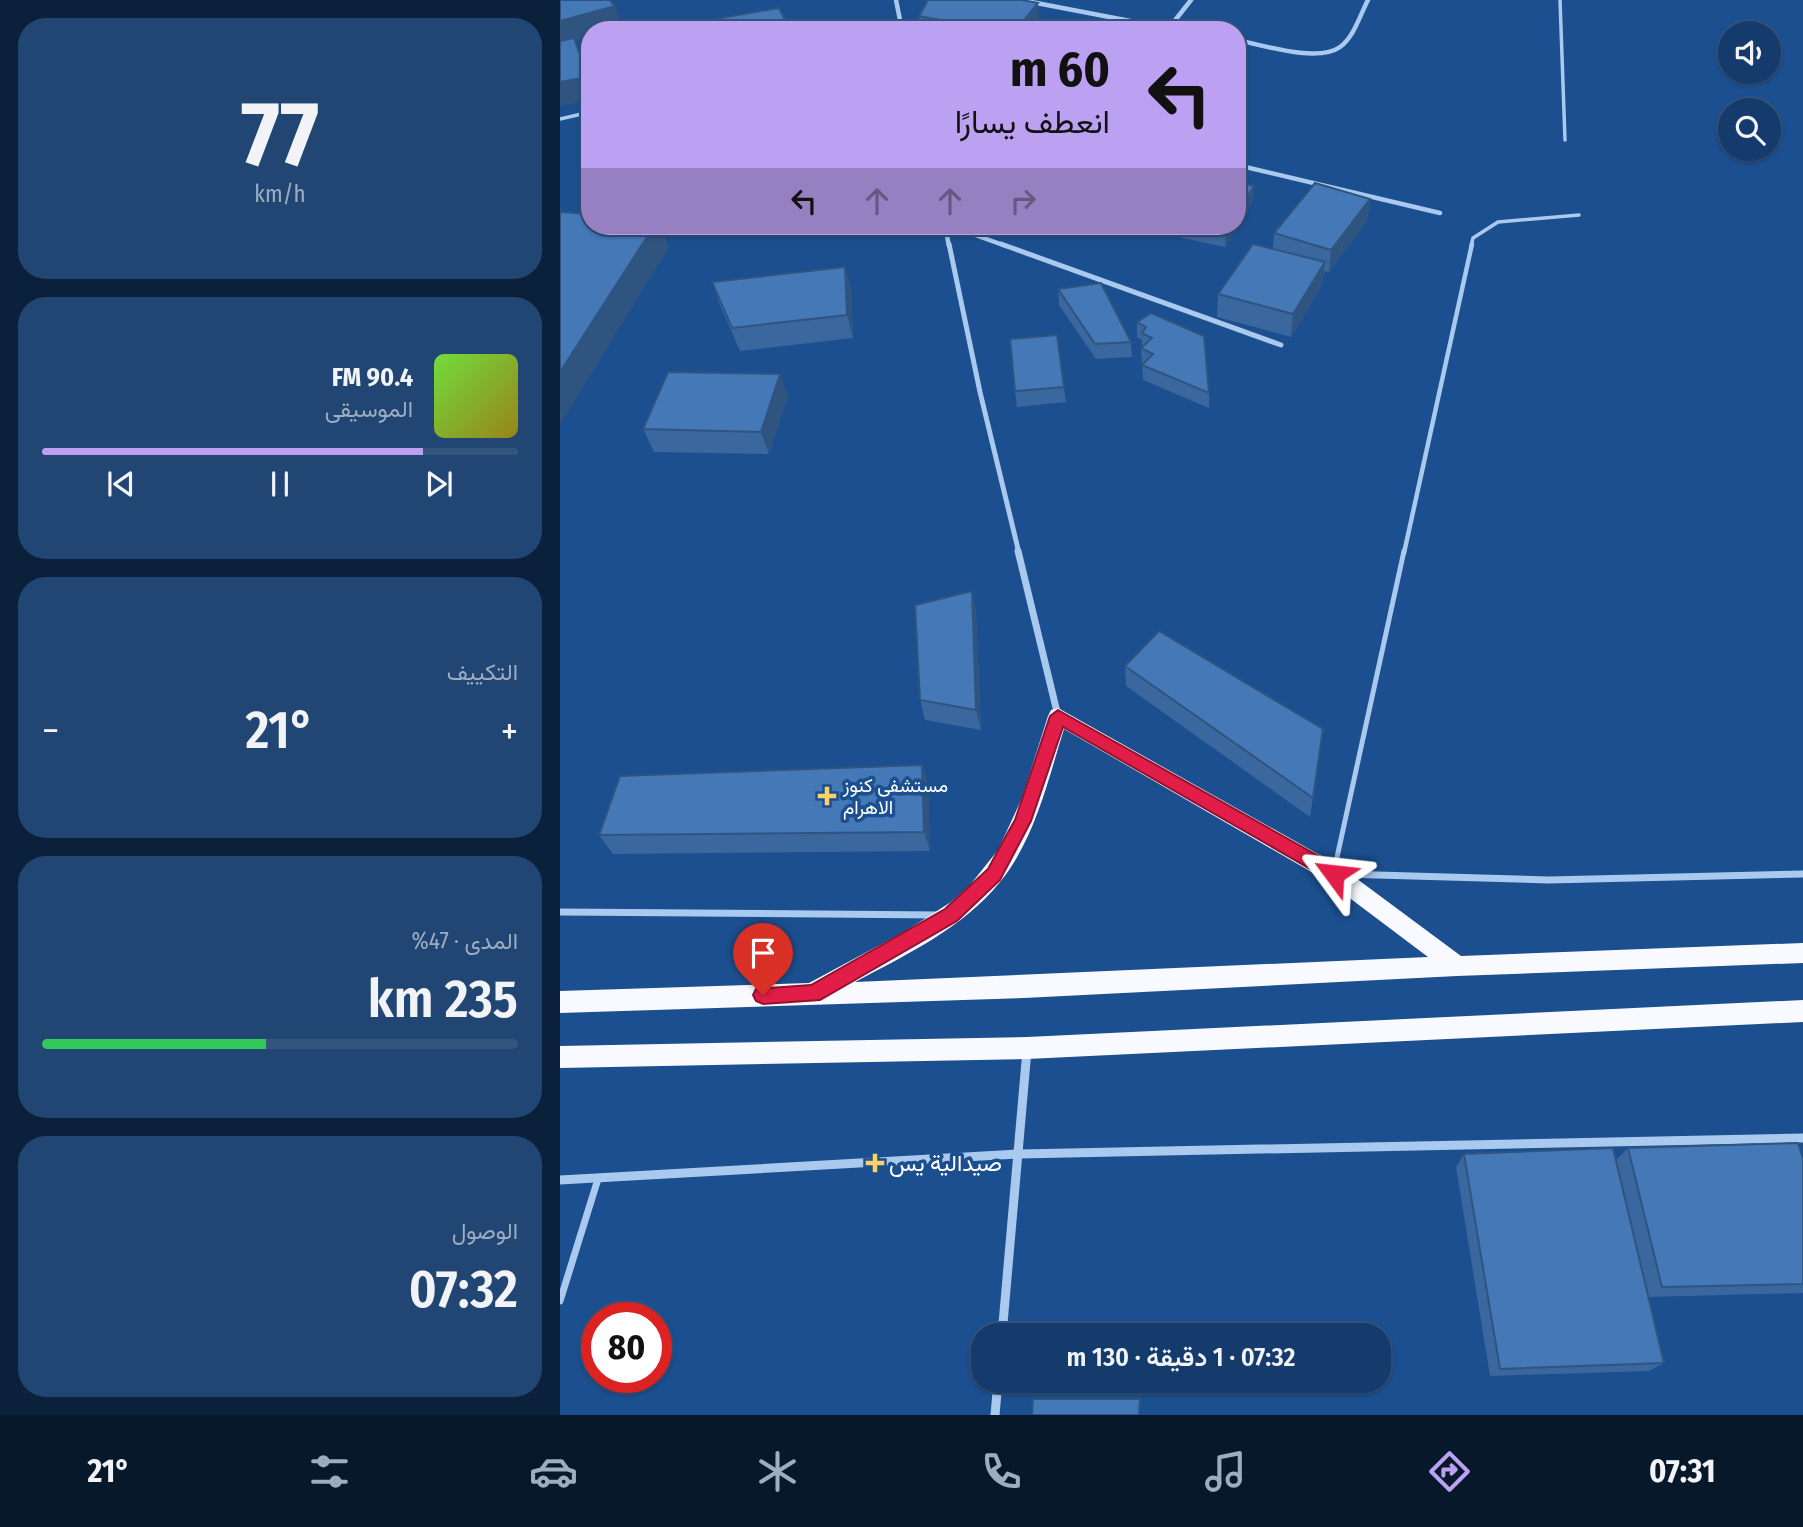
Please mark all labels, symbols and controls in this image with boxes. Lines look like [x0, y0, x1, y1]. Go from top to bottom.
map controls [1718, 21, 1781, 161]
button: sound [1718, 21, 1781, 84]
text: 60 m [1010, 40, 1110, 99]
icon: left [1134, 49, 1225, 140]
text: 77 [241, 80, 319, 189]
button: search [1718, 98, 1781, 161]
text: انعطف يسارًا [955, 103, 1110, 141]
text: km/h [254, 180, 306, 208]
icon: left [785, 182, 823, 220]
icon: ahead [858, 182, 896, 220]
icon: ahead [931, 182, 969, 220]
icon: right [1004, 182, 1042, 220]
text: 90.4 FM [332, 362, 413, 393]
text: الموسيقى [325, 395, 413, 423]
icon: previous [102, 465, 140, 503]
icon: pause [261, 465, 299, 503]
icon: next [420, 465, 458, 503]
text: التكييف [447, 658, 518, 686]
text: 21° [245, 699, 314, 762]
text: − [42, 708, 59, 754]
text: + [501, 708, 518, 754]
place label: مستشفى كنوز الاهرام [842, 774, 948, 820]
marker: مستشفى كنوز الاهرام [817, 786, 837, 806]
position arrow [1297, 837, 1371, 911]
pin [733, 923, 793, 995]
text: المدى · 47% [411, 927, 518, 955]
icon: arrive [744, 934, 782, 972]
text: 235 km [368, 968, 518, 1031]
place label: صيدالية يس [889, 1149, 1002, 1177]
marker: صيدالية يس [867, 1155, 883, 1171]
text: الوصول [452, 1217, 518, 1245]
text: 07:32 [409, 1258, 518, 1321]
speed limit sign: 80 [581, 1302, 672, 1393]
text: 07:32 · 1 دقيقة · 130 m [1067, 1342, 1295, 1373]
icon: filters [305, 1447, 354, 1496]
icon: car [529, 1447, 578, 1496]
icon: climate [753, 1447, 802, 1496]
icon: phone [977, 1447, 1026, 1496]
icon: music [1201, 1447, 1250, 1496]
icon: directions [1425, 1447, 1474, 1496]
text: 21° [88, 1452, 130, 1490]
text: 07:31 [1649, 1452, 1716, 1490]

